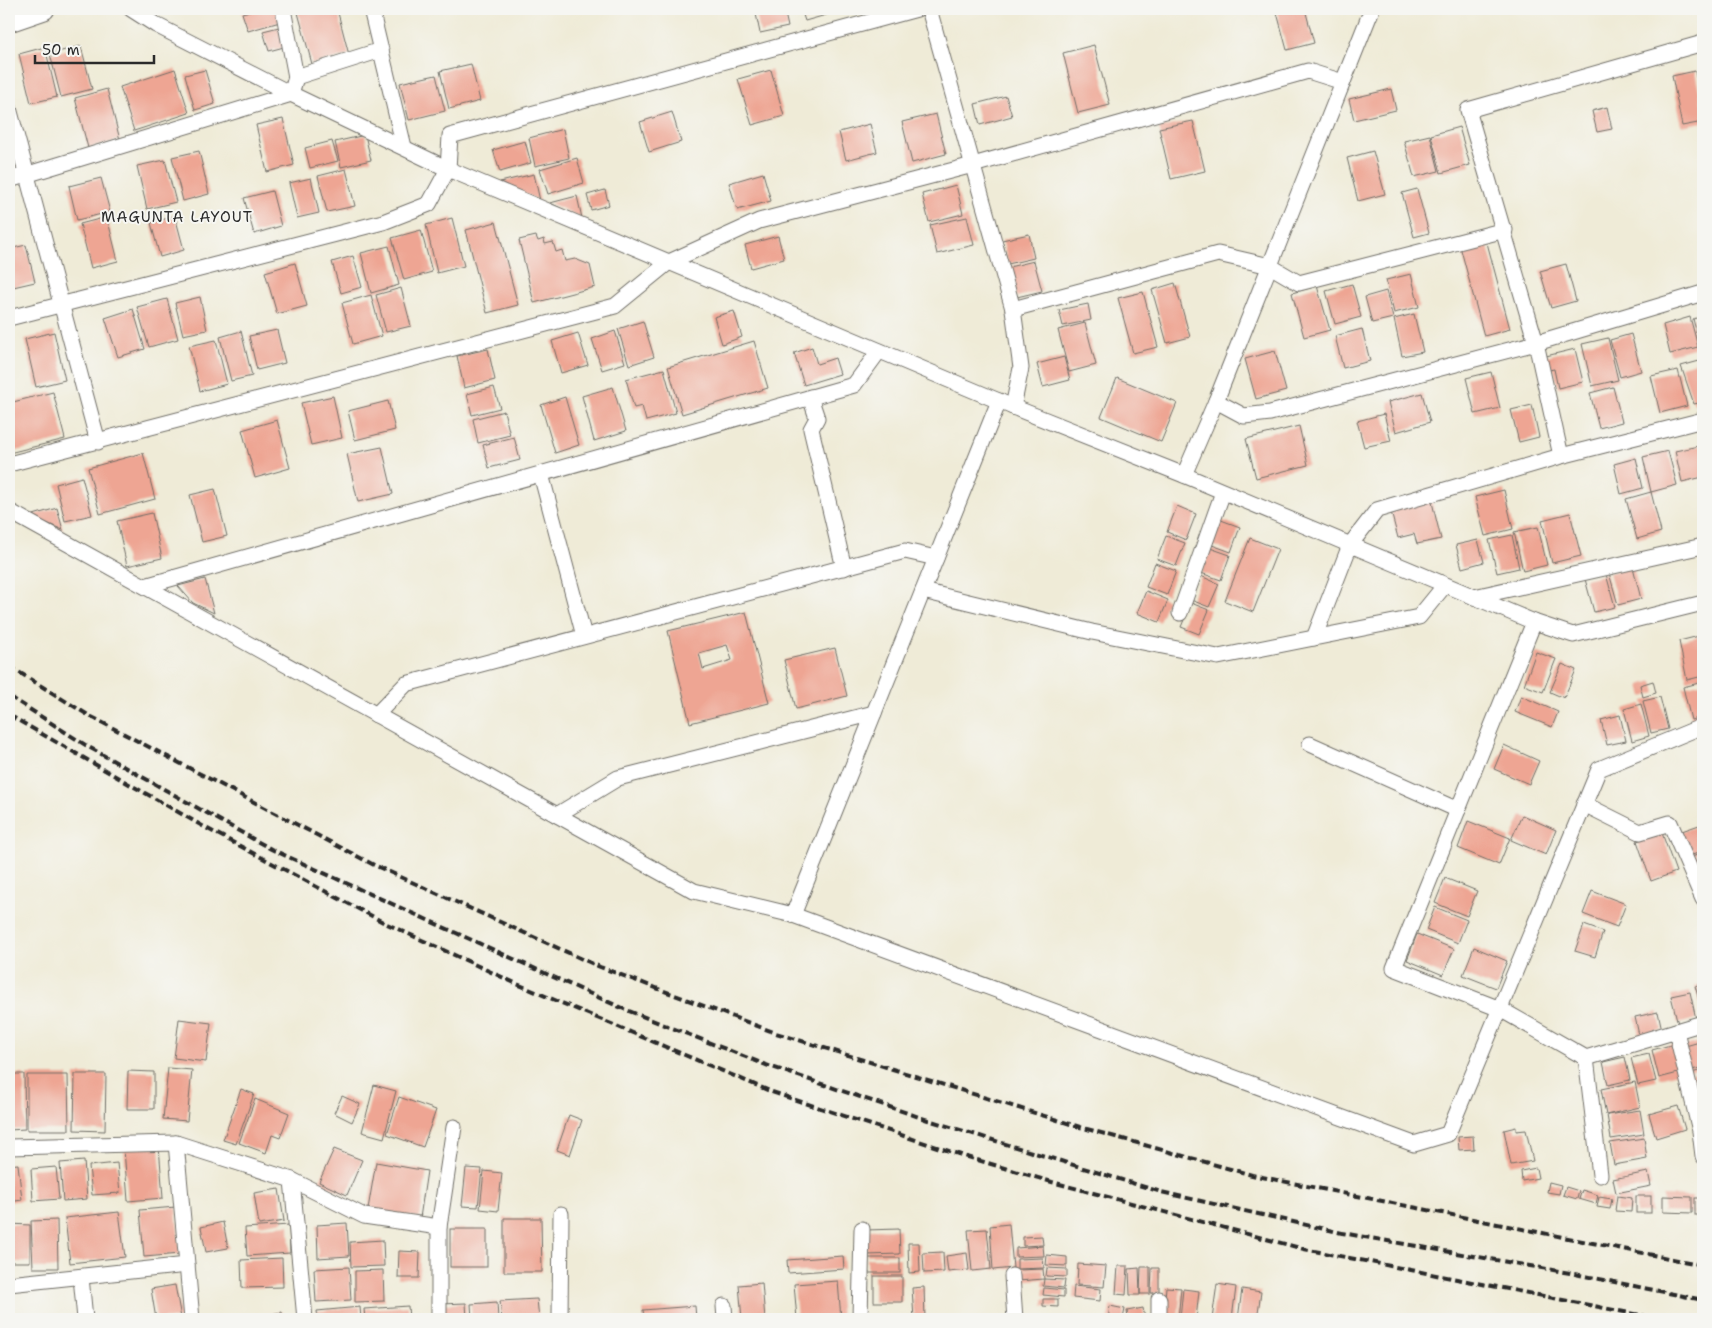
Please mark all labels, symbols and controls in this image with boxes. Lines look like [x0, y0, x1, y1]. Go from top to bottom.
scale bar [35, 32, 154, 64]
text: 50 m [42, 40, 80, 60]
district label: MAGUNTA LAYOUT [101, 207, 253, 227]

